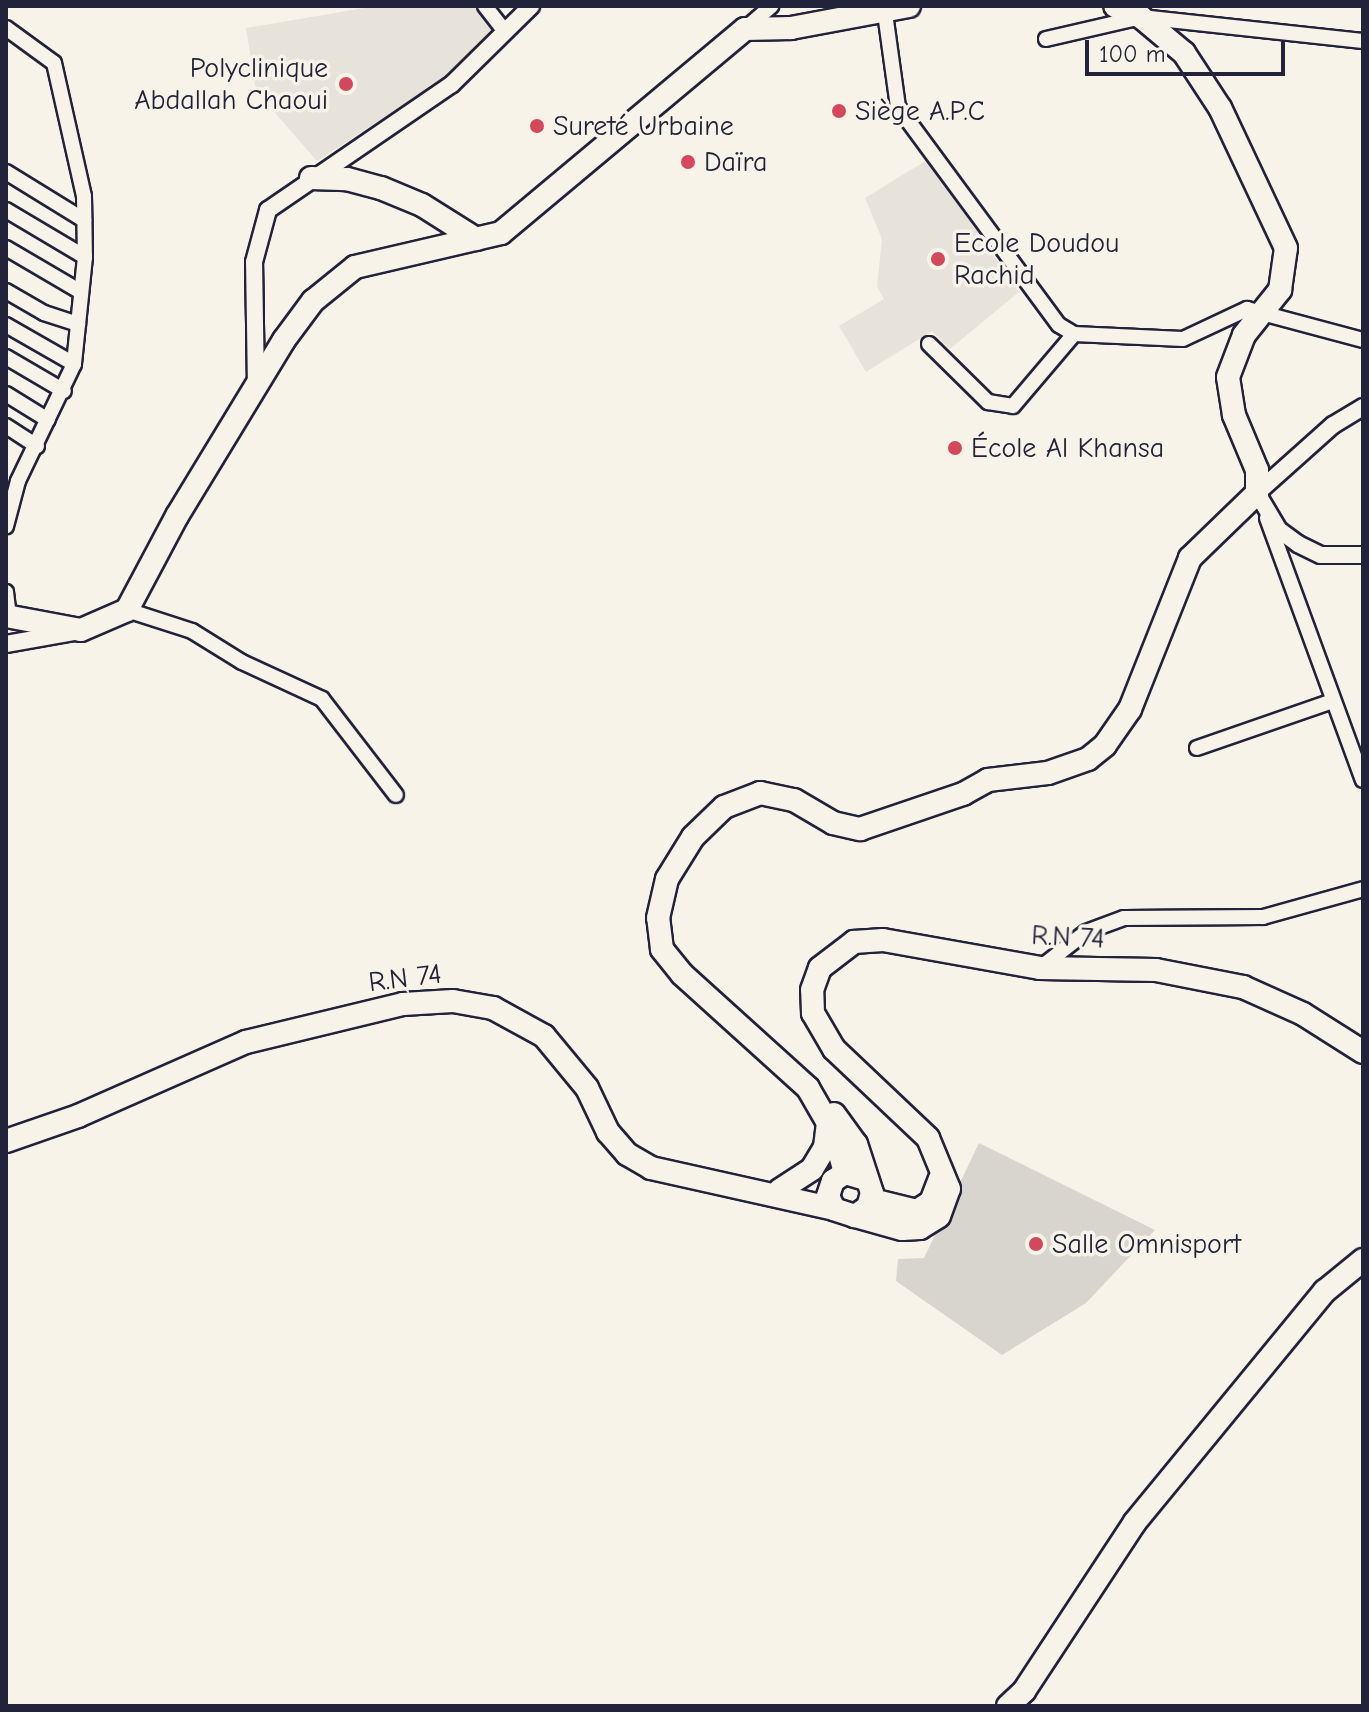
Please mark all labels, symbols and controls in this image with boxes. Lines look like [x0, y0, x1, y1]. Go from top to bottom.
scale bar [1089, 24, 1289, 74]
text: 100 m [1099, 40, 1166, 68]
place label: Polyclinique Abdallah Chaoui [134, 51, 328, 117]
marker: Polyclinique Abdallah Chaoui [335, 73, 357, 95]
place label: Siège A.P.C [855, 94, 985, 128]
marker: Siège A.P.C [830, 102, 848, 120]
place label: Sureté Urbaine [553, 109, 734, 143]
marker: Sureté Urbaine [528, 117, 546, 135]
place label: Daïra [704, 145, 767, 179]
marker: Daïra [679, 153, 697, 171]
place label: Ecole Doudou Rachid [954, 226, 1119, 292]
marker: Ecole Doudou Rachid [929, 250, 947, 268]
place label: École Al Khansa [971, 431, 1164, 465]
marker: École Al Khansa [946, 439, 964, 457]
street label: R.N 74 [1031, 918, 1105, 956]
street label: R.N 74 [367, 957, 443, 999]
place label: Salle Omnisport [1052, 1227, 1241, 1261]
marker: Salle Omnisport [1027, 1235, 1045, 1253]

